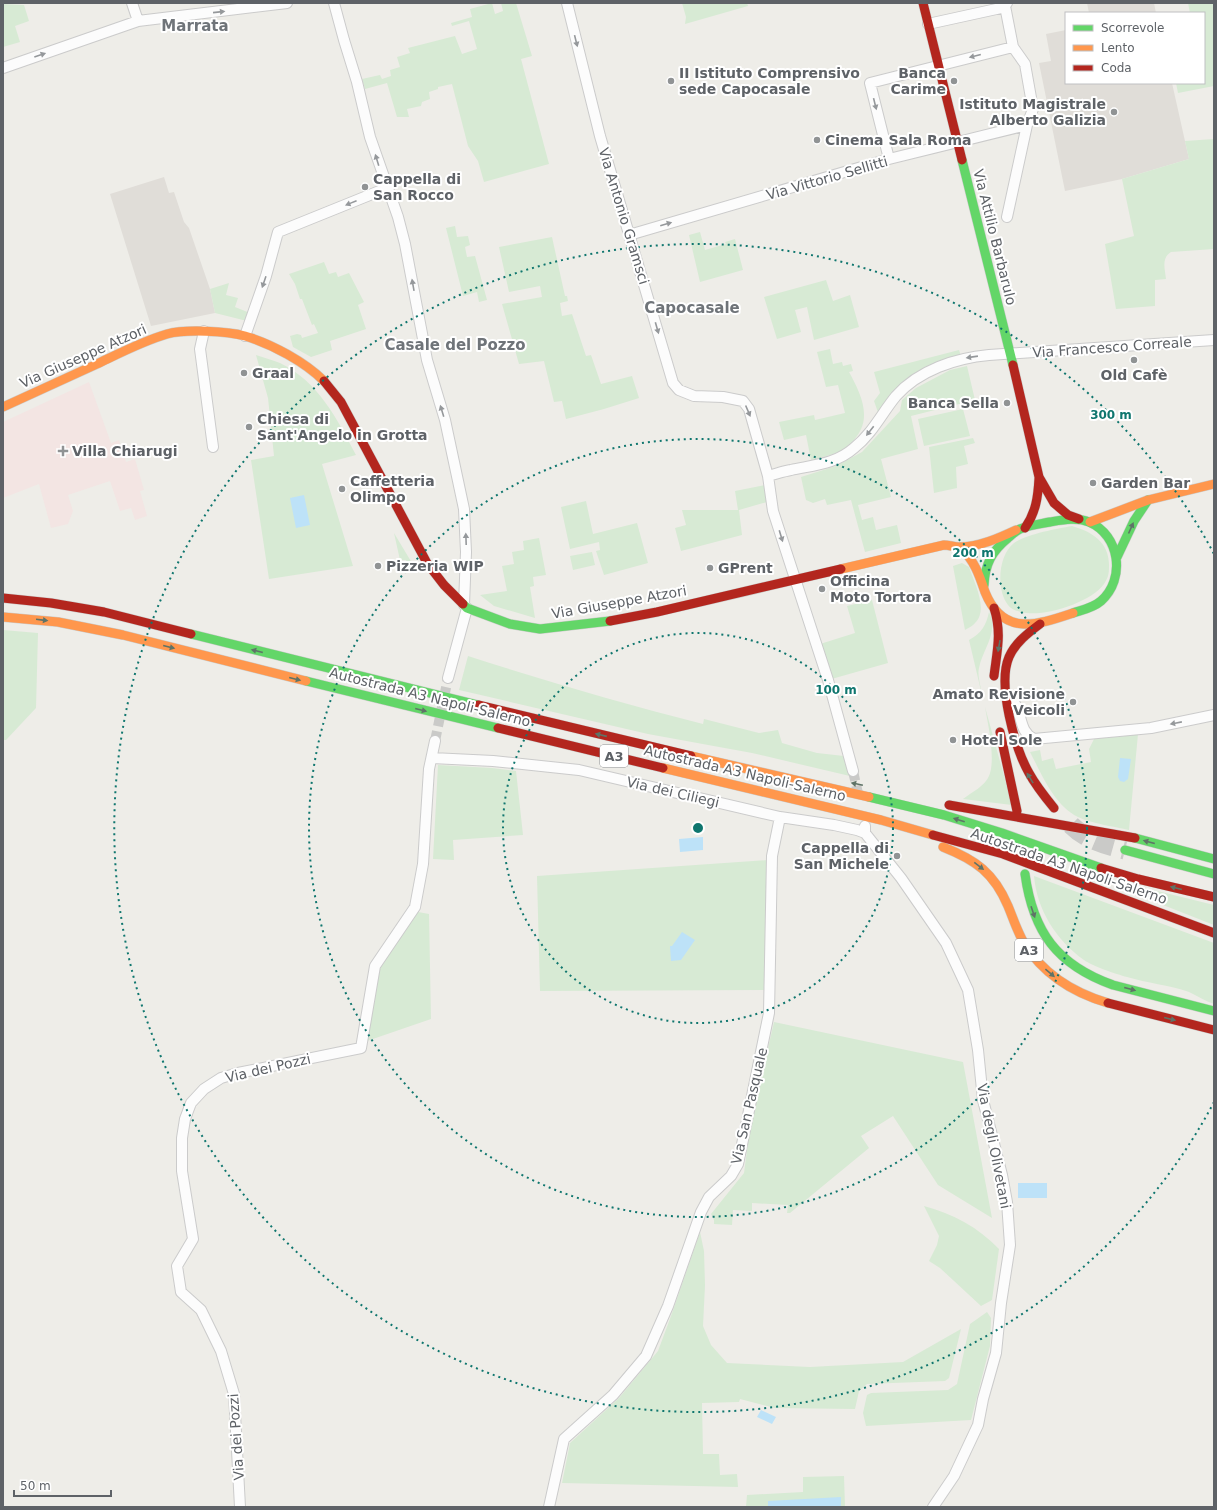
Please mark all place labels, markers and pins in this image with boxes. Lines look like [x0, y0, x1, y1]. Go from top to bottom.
place label: II Istituto Comprensivo sede Capocasale [679, 65, 860, 97]
place label: Banca Carime [890, 65, 946, 97]
marker: II Istituto Comprensivo sede Capocasale [666, 76, 676, 86]
marker: Banca Carime [949, 76, 959, 86]
place label: Istituto Magistrale Alberto Galizia [959, 96, 1106, 128]
marker: Istituto Magistrale Alberto Galizia [1109, 107, 1119, 117]
place label: Cinema Sala Roma [825, 132, 972, 148]
marker: Cinema Sala Roma [812, 135, 822, 145]
place label: Cappella di San Rocco [373, 171, 461, 203]
marker: Cappella di San Rocco [360, 182, 370, 192]
marker: Old Cafè [1129, 355, 1139, 365]
place label: Graal [252, 365, 294, 381]
place label: Old Cafè [1101, 367, 1167, 383]
marker: Graal [239, 368, 249, 378]
place label: Banca Sella [908, 395, 999, 411]
marker: Banca Sella [1002, 398, 1012, 408]
place label: Chiesa di Sant'Angelo in Grotta [257, 411, 428, 443]
marker: Chiesa di Sant'Angelo in Grotta [244, 422, 254, 432]
place label: Villa Chiarugi [72, 443, 178, 459]
marker: Villa Chiarugi [57, 445, 69, 457]
place label: Caffetteria Olimpo [350, 473, 435, 505]
place label: Garden Bar [1101, 475, 1190, 491]
marker: Garden Bar [1088, 478, 1098, 488]
marker: Caffetteria Olimpo [337, 484, 347, 494]
place label: Pizzeria WIP [386, 558, 484, 574]
place label: GPrent [718, 560, 773, 576]
marker: Pizzeria WIP [373, 561, 383, 571]
marker: GPrent [705, 563, 715, 573]
place label: Officina Moto Tortora [830, 573, 932, 605]
marker: Officina Moto Tortora [817, 584, 827, 594]
place label: Amato Revisione Veicoli [933, 686, 1065, 718]
marker: Amato Revisione Veicoli [1068, 697, 1078, 707]
place label: Hotel Sole [961, 732, 1042, 748]
marker: Hotel Sole [948, 735, 958, 745]
centre of rings [691, 821, 705, 835]
place label: Cappella di San Michele [794, 840, 889, 872]
marker: Cappella di San Michele [892, 851, 902, 861]

